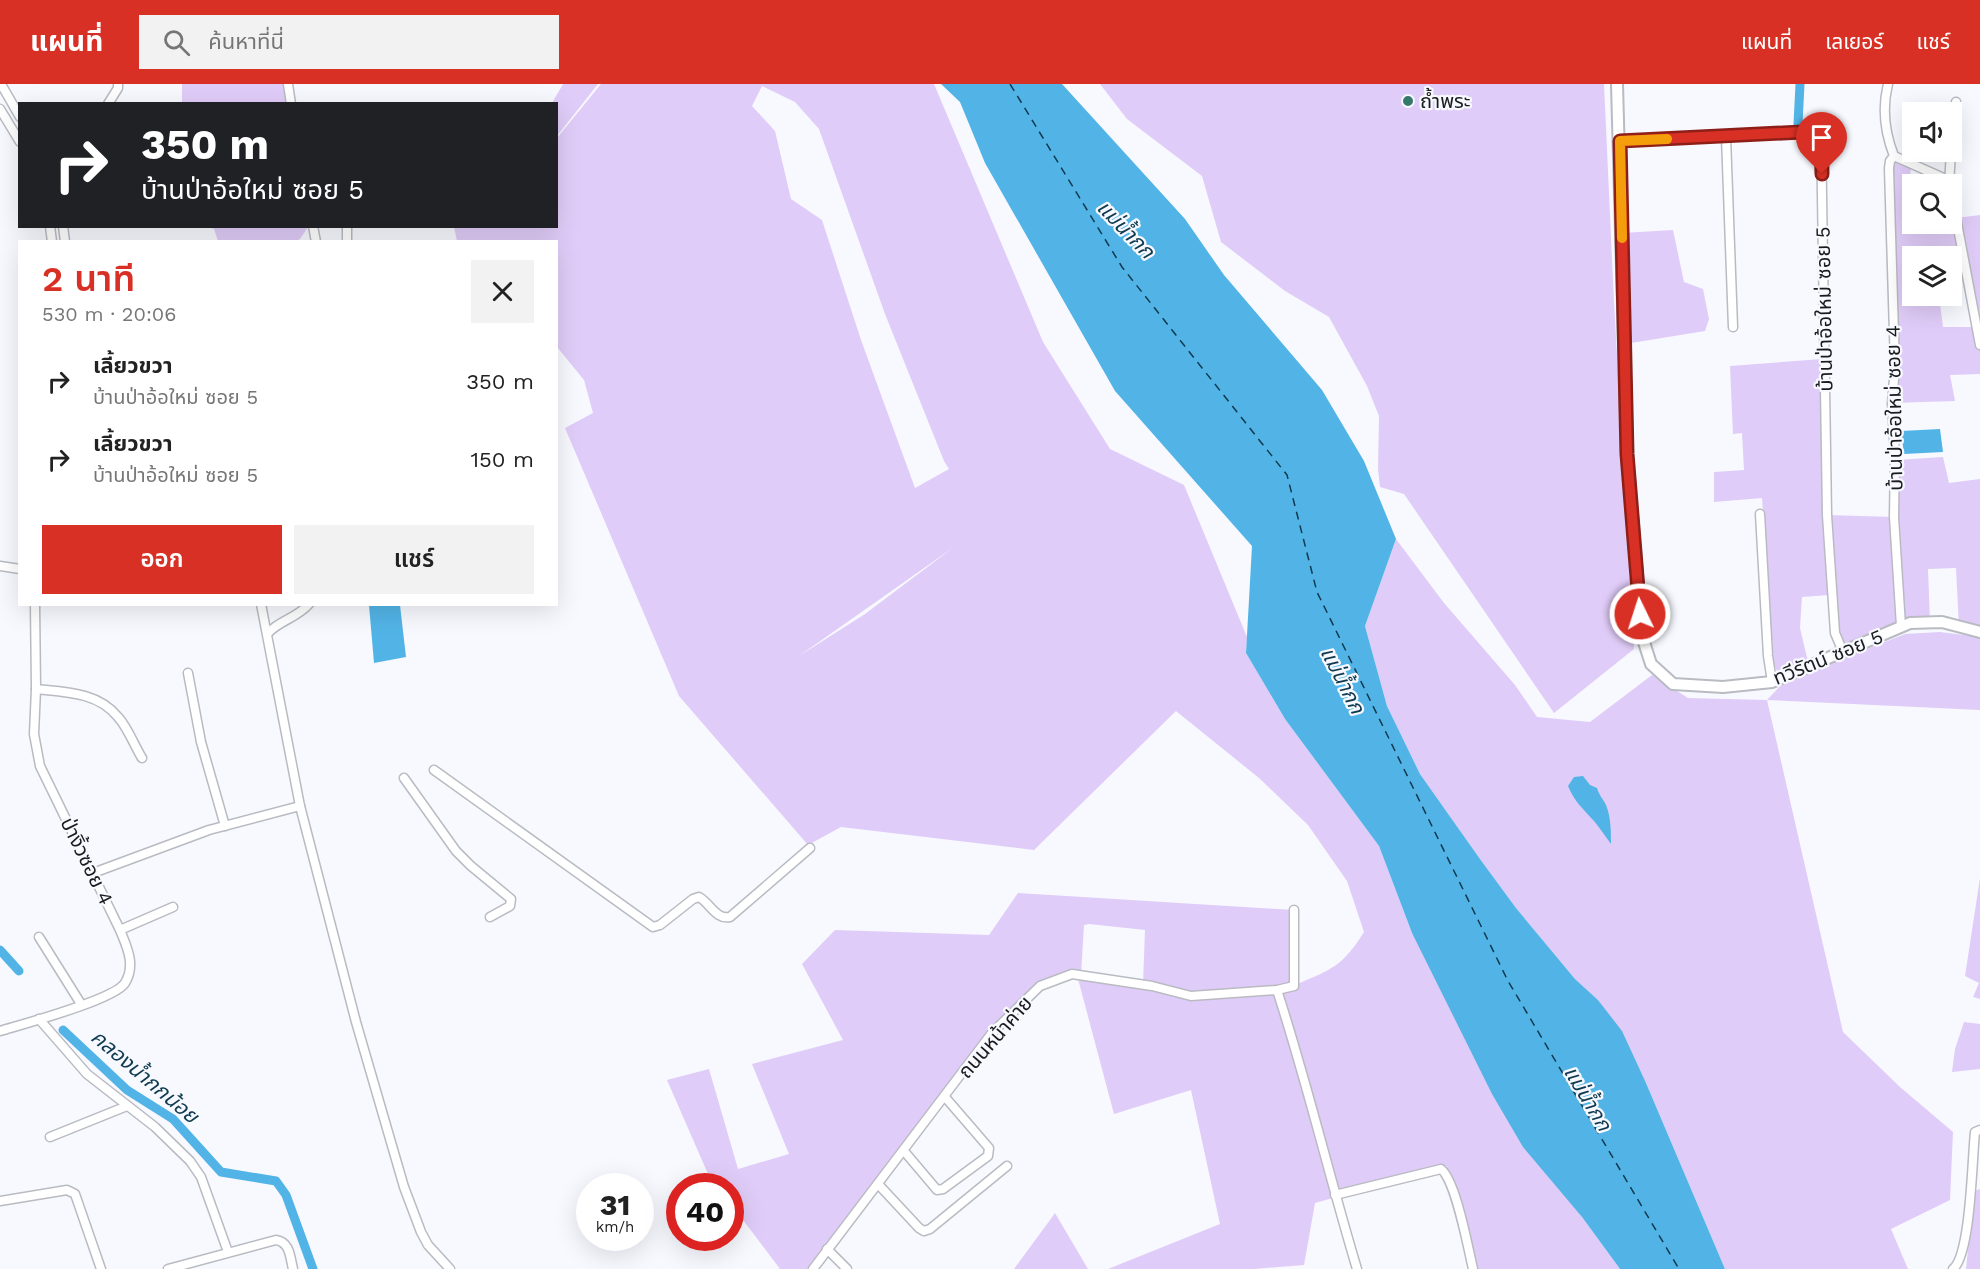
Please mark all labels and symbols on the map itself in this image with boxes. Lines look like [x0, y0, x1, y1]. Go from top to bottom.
place label: ถ้ำพระ [1420, 87, 1471, 113]
marker: ถ้ำพระ [1401, 94, 1415, 108]
pin [1796, 112, 1847, 174]
water label: แม่น้ำกก [1092, 193, 1162, 264]
street label: บ้านป่าอ้อใหม่ ซอย 5 [1811, 226, 1837, 392]
street label: บ้านป่าอ้อใหม่ ซอย 4 [1881, 325, 1907, 491]
position arrow [1608, 582, 1672, 646]
street label: ทวีรัตน์ ซอย 5 [1769, 624, 1887, 690]
water label: แม่น้ำกก [1316, 642, 1373, 719]
street label: ป่างิ้วซอย 4 [56, 813, 119, 909]
street label: ถนนหน้าค่าย [953, 991, 1037, 1083]
water label: คลองน้ำกกน้อย [86, 1022, 206, 1129]
water label: แม่น้ำกก [1559, 1060, 1620, 1136]
speed limit sign: 40 [666, 1173, 744, 1251]

